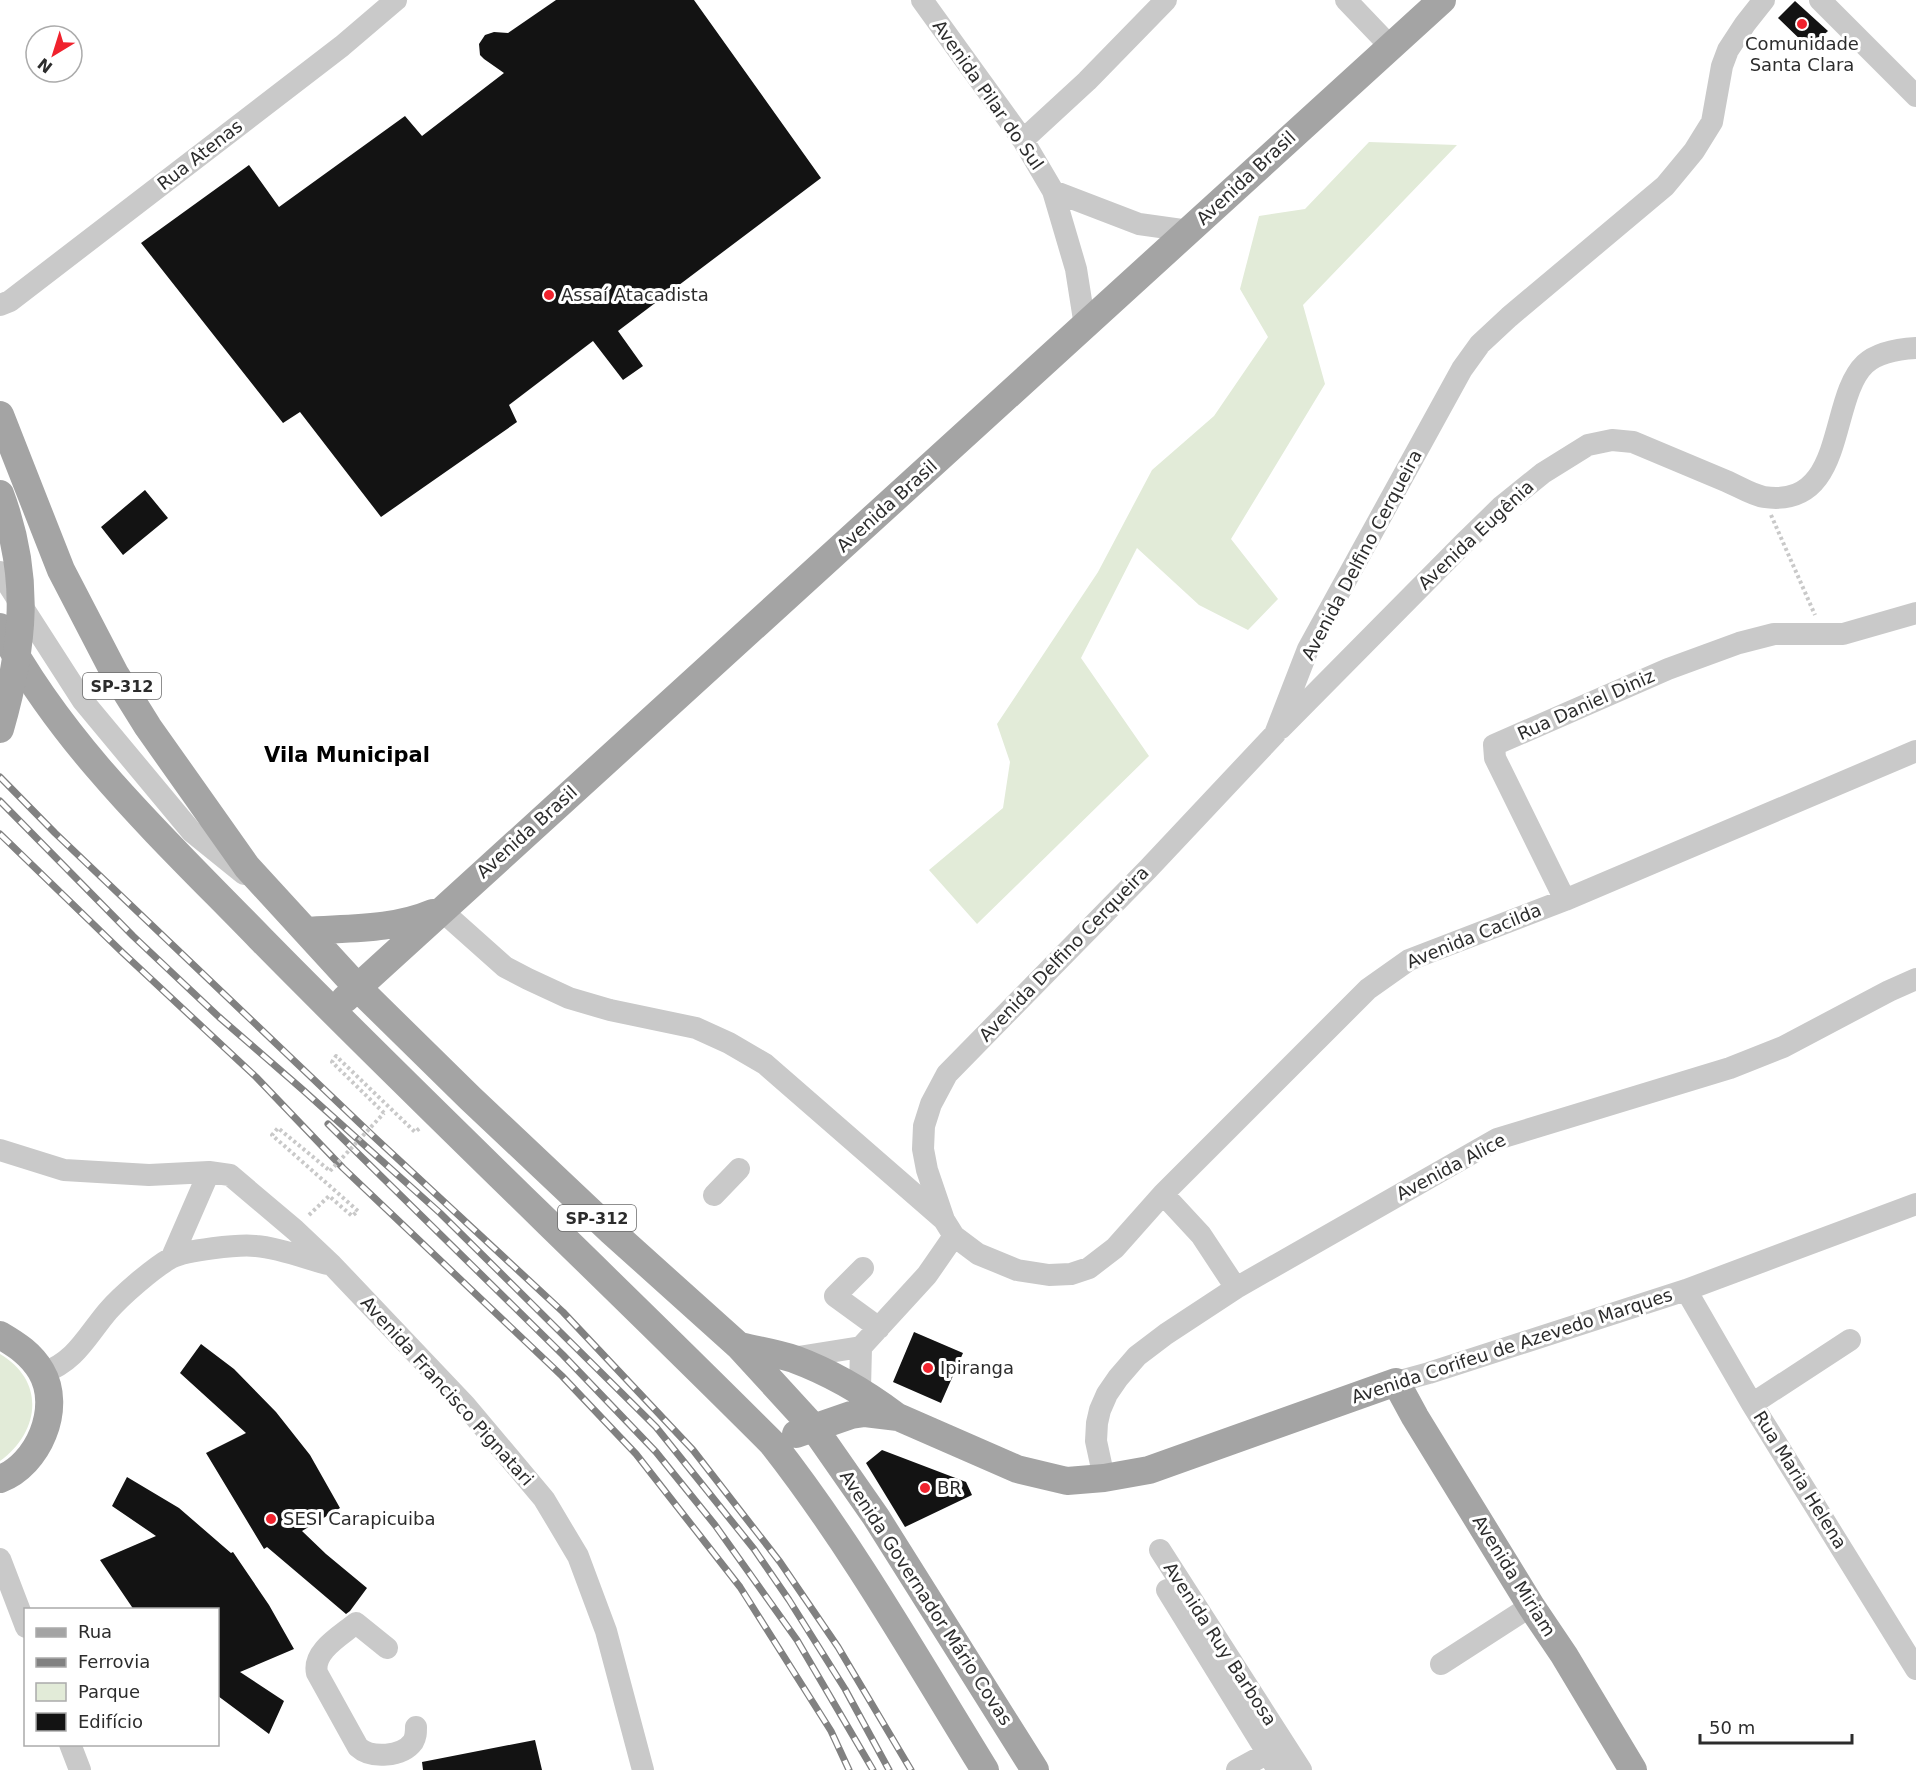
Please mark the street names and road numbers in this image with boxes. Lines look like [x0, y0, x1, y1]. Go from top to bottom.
street label: Avenida Pilar do Sul [929, 16, 1048, 174]
street label: Rua Atenas [153, 115, 246, 194]
street label: Avenida Brasil [1192, 126, 1300, 229]
street label: Avenida Delfino Cerqueira [1297, 446, 1426, 663]
street label: Avenida Brasil [832, 455, 941, 556]
street label: Avenida Eugênia [1414, 476, 1538, 594]
street label: Rua Daniel Diniz [1514, 665, 1658, 744]
road number: SP-312 [83, 673, 161, 699]
street label: Avenida Brasil [472, 781, 581, 882]
street label: Avenida Delfino Cerqueira [974, 862, 1153, 1045]
street label: Avenida Cacilda [1403, 899, 1544, 972]
street label: Avenida Alice [1392, 1129, 1509, 1204]
road number: SP-312 [558, 1205, 636, 1231]
street label: Avenida Corifeu de Azevedo Marques [1349, 1284, 1675, 1407]
street label: Avenida Francisco Pignatari [357, 1292, 538, 1490]
street label: Rua Maria Helena [1749, 1407, 1851, 1553]
street label: Avenida Governador Mário Covas [836, 1466, 1017, 1729]
street label: Avenida Miriam [1469, 1511, 1560, 1640]
street label: Avenida Ruy Barbosa [1160, 1558, 1281, 1729]

